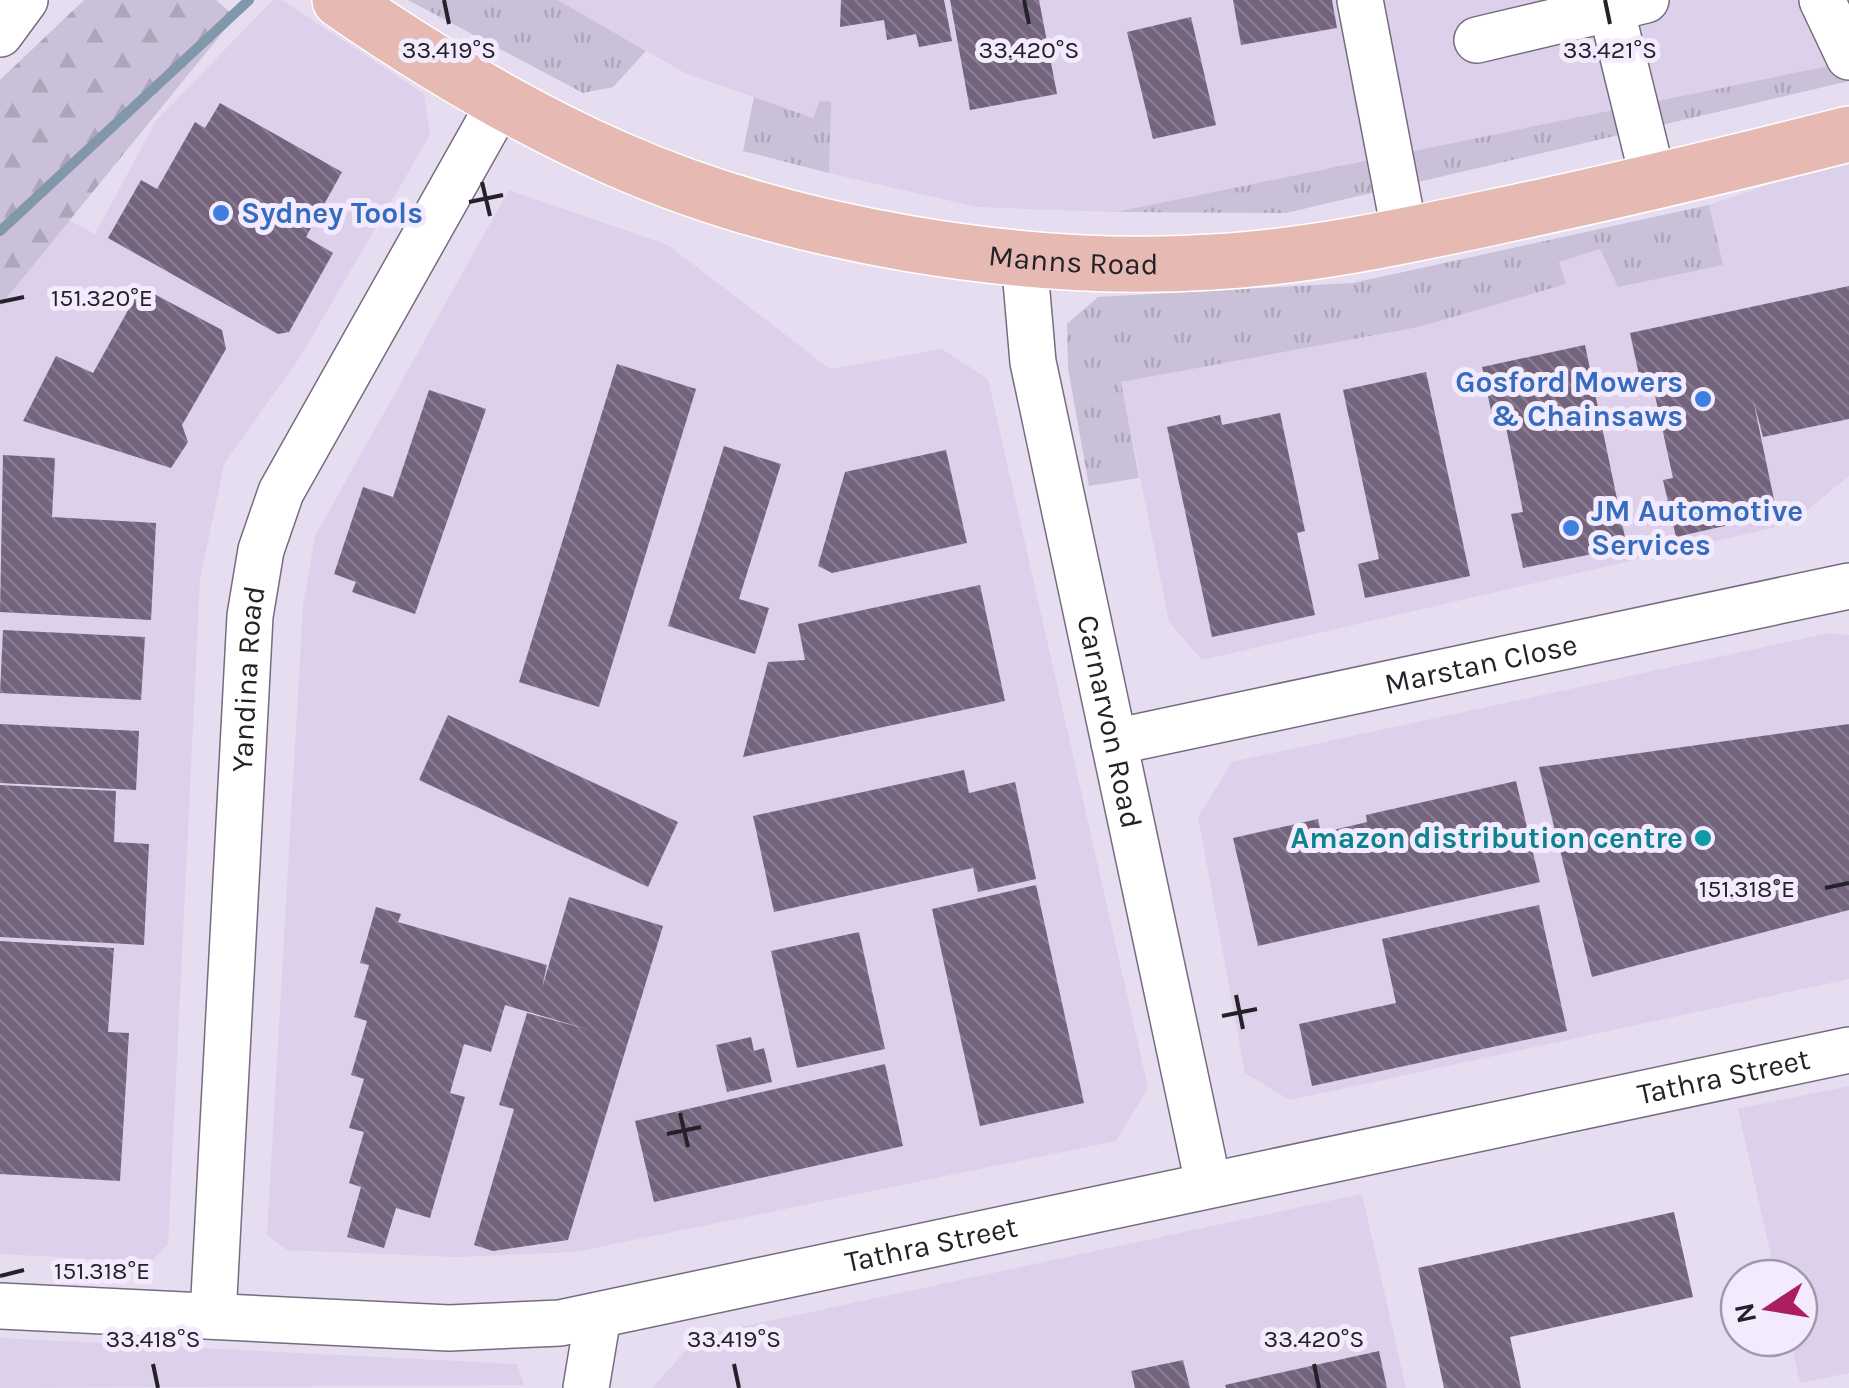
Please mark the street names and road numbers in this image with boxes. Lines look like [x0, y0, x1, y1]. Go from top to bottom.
street label: Manns Road [987, 237, 1159, 282]
street label: Yandina Road [224, 583, 273, 773]
street label: Carnarvon Road [1069, 612, 1150, 831]
street label: Marstan Close [1381, 626, 1580, 702]
street label: Tathra Street [1634, 1041, 1813, 1112]
street label: Tathra Street [842, 1209, 1021, 1280]

